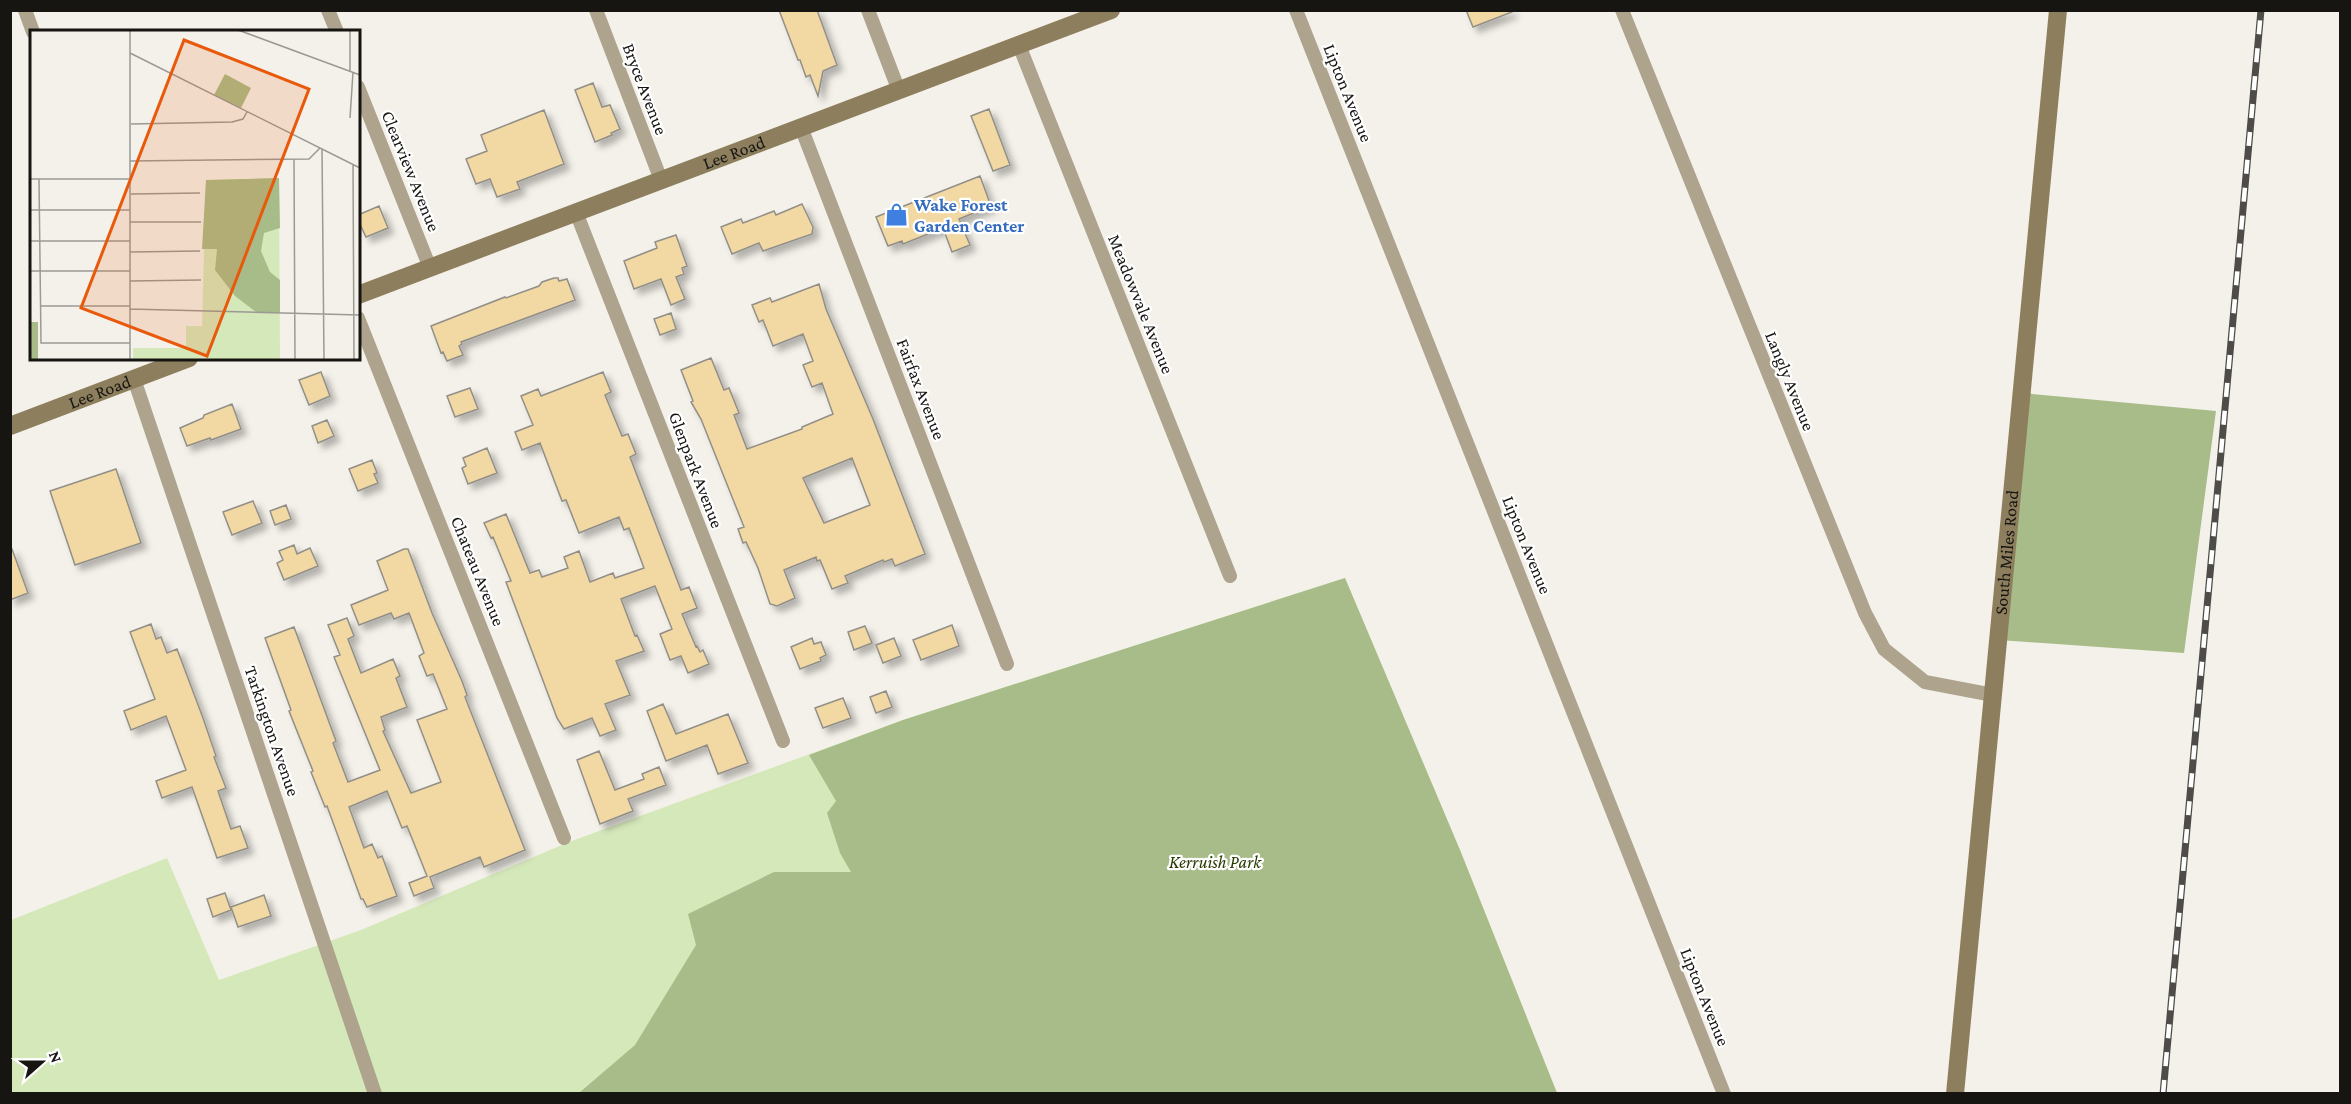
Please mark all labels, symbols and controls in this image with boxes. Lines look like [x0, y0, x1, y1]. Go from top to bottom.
inset map [30, 30, 360, 360]
street label: Bryce Avenue [618, 41, 672, 138]
street label: Lipton Avenue [1319, 41, 1377, 145]
street label: Clearview Avenue [378, 108, 444, 234]
street label: Lee Road [700, 132, 768, 174]
place label: Wake Forest Garden Center [913, 195, 1025, 236]
shop icon: Wake Forest Garden Center [883, 202, 909, 228]
street label: Meadowvale Avenue [1104, 231, 1178, 377]
street label: Langly Avenue [1761, 329, 1819, 434]
street label: Fairfax Avenue [893, 336, 949, 442]
street label: Lee Road [66, 371, 134, 413]
street label: Glenpark Avenue [665, 409, 727, 531]
street label: South Miles Road [1991, 489, 2022, 616]
street label: Lipton Avenue [1498, 493, 1556, 597]
street label: Chateau Avenue [447, 513, 509, 629]
street label: Tarkington Avenue [240, 663, 304, 799]
park label: Kerruish Park [1169, 852, 1262, 872]
street label: Lipton Avenue [1676, 945, 1734, 1049]
north arrow [12, 1032, 72, 1092]
text: N [46, 1049, 65, 1065]

